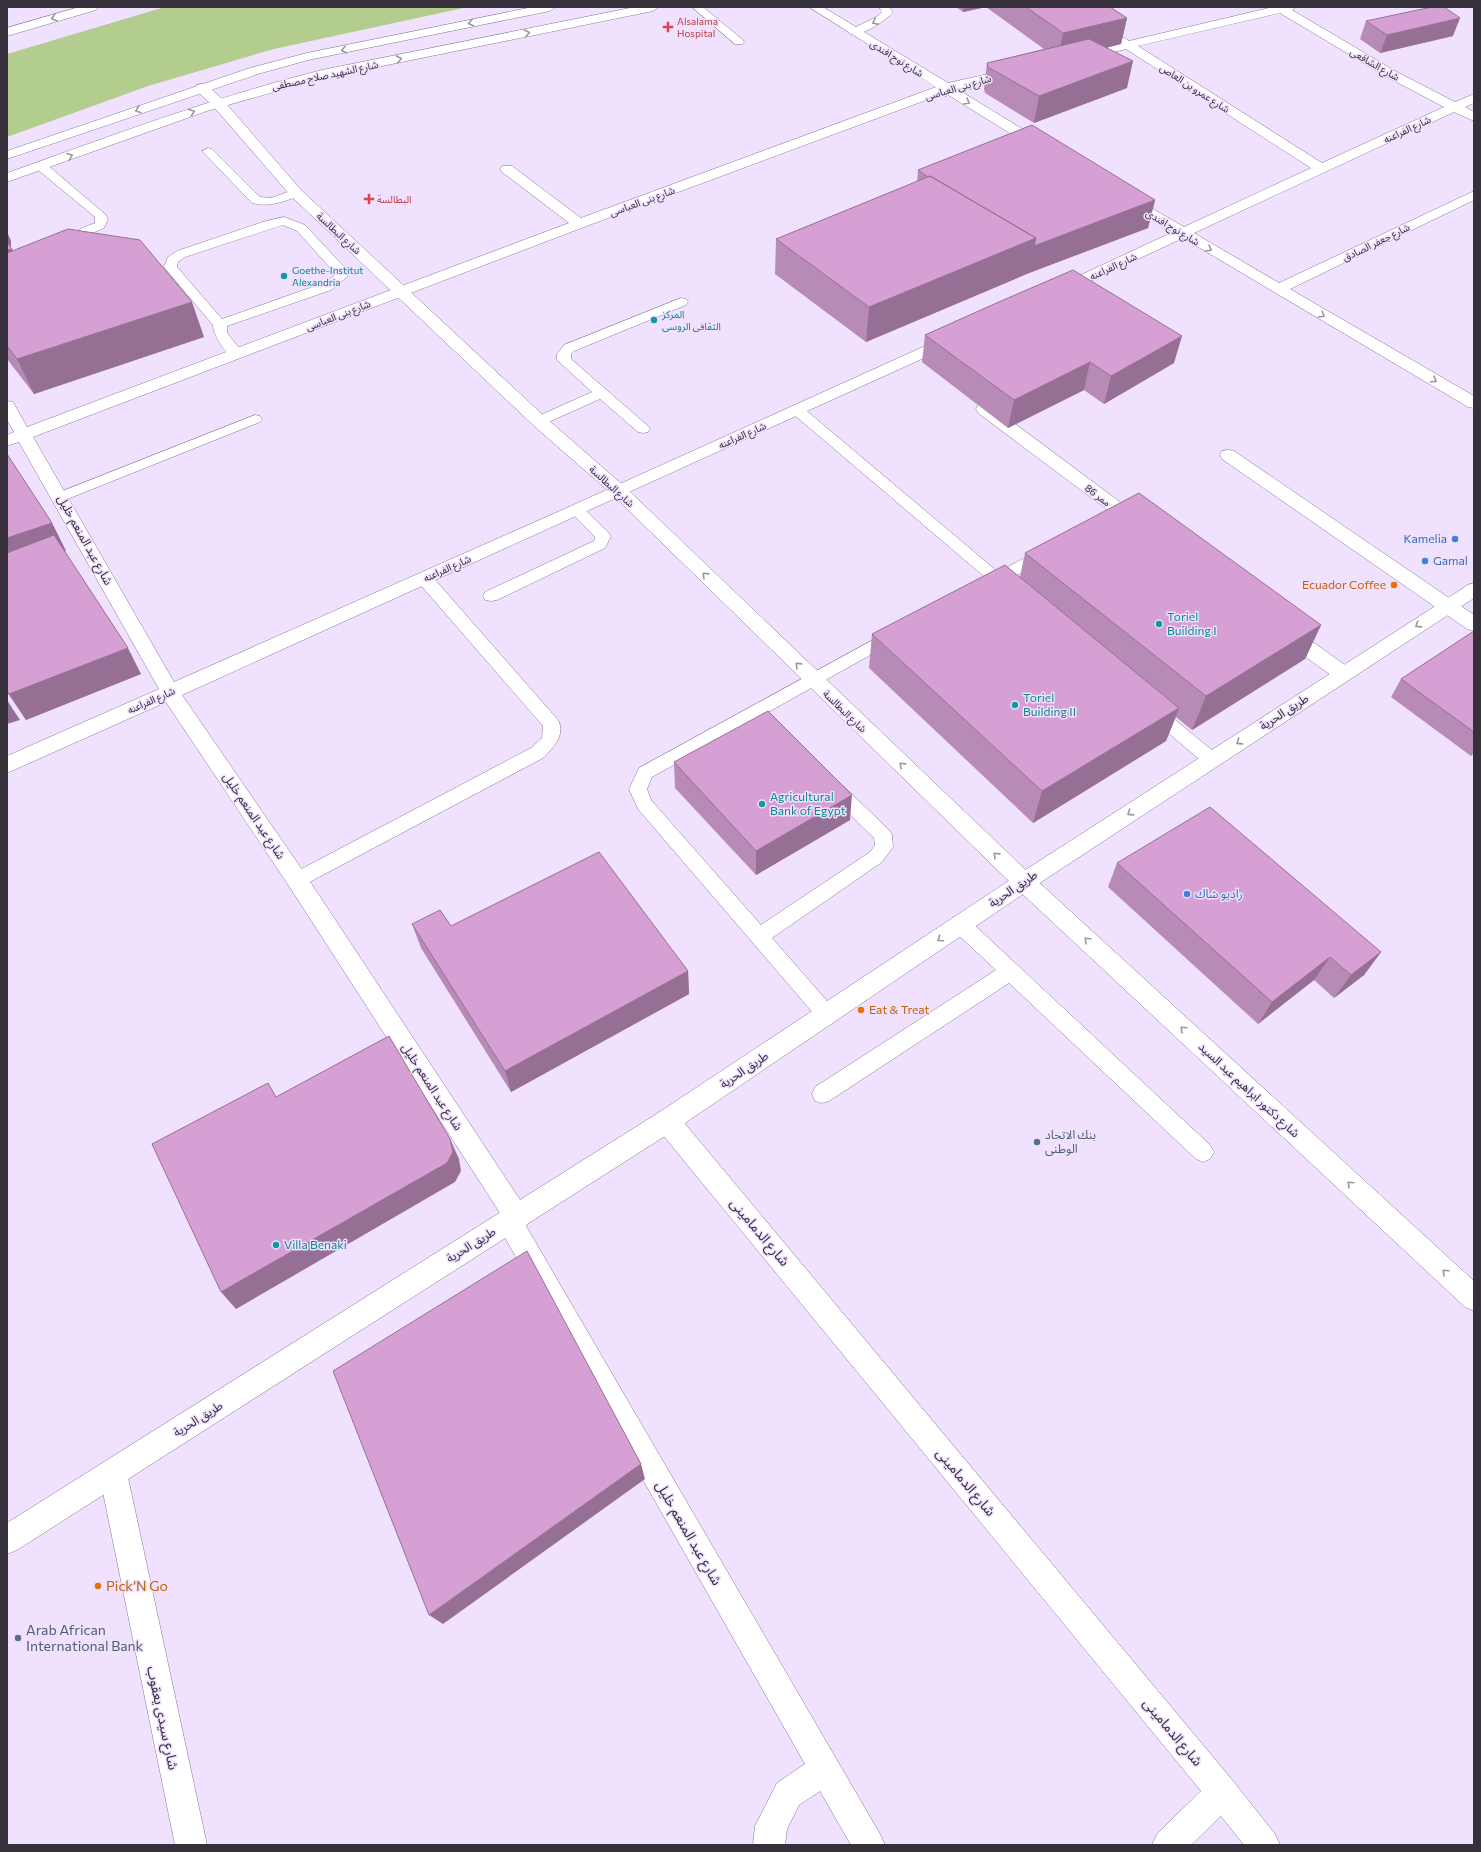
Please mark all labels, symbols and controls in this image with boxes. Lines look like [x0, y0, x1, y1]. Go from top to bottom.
one-way arrow [51, 13, 58, 22]
place label: Alsalama Hospital [677, 15, 718, 39]
one-way arrow [871, 17, 879, 24]
one-way arrow [468, 19, 474, 27]
marker: Alsalama Hospital [662, 21, 674, 33]
one-way arrow [524, 29, 530, 37]
street label: شارع نوح افندى [867, 37, 926, 81]
one-way arrow [340, 45, 347, 53]
street label: شارع الشافعى [1347, 45, 1402, 85]
one-way arrow [396, 55, 403, 63]
street label: شارع الشهيد صلاح مصطفى [271, 58, 380, 94]
street label: شارع عمرو بن العاص [1157, 61, 1232, 117]
street label: شارع بنى العباسى [923, 72, 993, 104]
one-way arrow [963, 97, 970, 104]
one-way arrow [135, 105, 142, 113]
one-way arrow [189, 108, 196, 116]
street label: شارع الفراعنه [1381, 113, 1434, 147]
one-way arrow [66, 152, 73, 160]
street label: شارع بنى العباسى [608, 184, 677, 220]
place label: البطالسة [377, 193, 411, 205]
marker: البطالسة [364, 194, 374, 204]
street label: شارع نوح افندى [1143, 206, 1202, 249]
street label: شارع البطالسة [313, 210, 364, 258]
street label: شارع جعفر الصادق [1340, 220, 1413, 265]
one-way arrow [1205, 245, 1212, 252]
street label: شارع الفراعنه [1087, 250, 1140, 284]
place label: Goethe-Institut Alexandria [292, 264, 363, 288]
marker: Goethe-Institut Alexandria [279, 271, 289, 281]
street label: شارع بنى العباسى [304, 297, 373, 335]
place label: المركز الثقافى الروسى [661, 308, 721, 333]
one-way arrow [1318, 310, 1325, 317]
marker: المركز الثقافى الروسى [649, 315, 659, 325]
one-way arrow [1430, 376, 1437, 383]
street label: شارع الفراعنه [716, 419, 769, 453]
street label: شارع البطالسة [586, 463, 637, 511]
street label: ممر 86 [1082, 481, 1113, 509]
street label: شارع عبد المنعم خليل [53, 492, 116, 588]
place label: Kamelia [1403, 531, 1447, 545]
marker: Kamelia [1450, 534, 1460, 544]
street label: شارع الفراعنه [421, 552, 474, 586]
place label: Gamal [1433, 553, 1468, 567]
marker: Gamal [1420, 556, 1430, 566]
one-way arrow [702, 572, 710, 580]
place label: Ecuador Coffee [1302, 577, 1386, 591]
marker: Ecuador Coffee [1389, 580, 1399, 590]
place label: Toriel Building I [1167, 609, 1217, 637]
marker: Toriel Building I [1154, 619, 1164, 629]
one-way arrow [1415, 620, 1422, 628]
one-way arrow [795, 663, 803, 670]
street label: شارع الفراعنه [125, 684, 178, 718]
street label: شارع البطالسة [819, 687, 869, 736]
place label: Toriel Building II [1023, 690, 1076, 718]
street label: طريق الحرية [1256, 690, 1312, 734]
marker: Toriel Building II [1010, 700, 1020, 710]
one-way arrow [1236, 737, 1243, 744]
one-way arrow [899, 762, 907, 770]
street label: شارع عبد المنعم خليل [218, 770, 289, 863]
place label: Agricultural Bank of Egypt [770, 789, 846, 817]
marker: Agricultural Bank of Egypt [757, 799, 767, 809]
one-way arrow [1127, 808, 1134, 816]
one-way arrow [993, 852, 1001, 860]
street label: طريق الحرية [986, 867, 1040, 911]
place label: راديو شاك [1195, 886, 1243, 901]
marker: راديو شاك [1182, 889, 1192, 899]
one-way arrow [937, 934, 944, 941]
one-way arrow [1084, 938, 1092, 945]
place label: Eat & Treat [869, 1002, 930, 1016]
marker: Eat & Treat [856, 1005, 866, 1015]
one-way arrow [1180, 1026, 1188, 1033]
street label: شارع دكتور ابراهيم عبد السيد [1194, 1039, 1303, 1142]
street label: شارع عبد المنعم خليل [397, 1040, 466, 1134]
street label: طريق الحرية [717, 1048, 771, 1092]
place label: بنك الاتحاد الوطنى [1045, 1127, 1096, 1156]
marker: بنك الاتحاد الوطنى [1032, 1137, 1042, 1147]
one-way arrow [1347, 1181, 1355, 1188]
street label: شارع الدمامينى [725, 1194, 794, 1271]
street label: طريق الحرية [443, 1224, 499, 1266]
place label: Villa Benaki [284, 1237, 347, 1251]
marker: Villa Benaki [271, 1240, 281, 1250]
one-way arrow [1443, 1270, 1450, 1277]
street label: طريق الحرية [170, 1398, 226, 1440]
street label: شارع الدمامينى [931, 1444, 1000, 1521]
street label: شارع عبد المنعم خليل [650, 1478, 726, 1589]
place label: Pick’N Go [106, 1577, 168, 1594]
marker: Pick’N Go [93, 1581, 103, 1591]
place label: Arab African International Bank [26, 1621, 144, 1654]
marker: Arab African International Bank [13, 1633, 23, 1643]
street label: شارع سيدى يعقوب [141, 1664, 183, 1772]
street label: شارع الدمامينى [1138, 1694, 1207, 1771]

